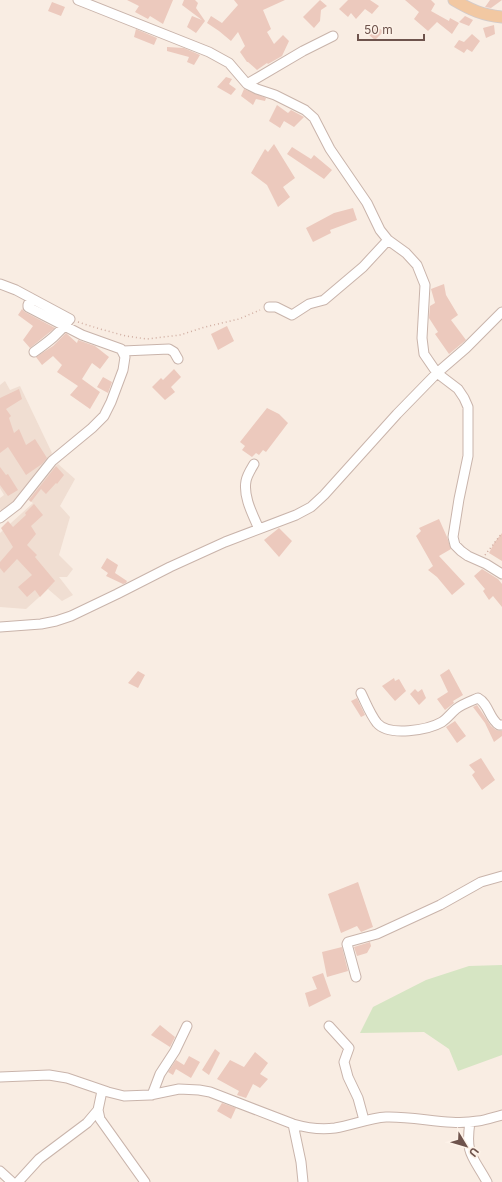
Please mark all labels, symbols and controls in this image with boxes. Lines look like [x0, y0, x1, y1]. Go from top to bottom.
scale bar [358, 16, 424, 42]
text: 50 m [364, 22, 393, 37]
north arrow [446, 1126, 486, 1166]
text: U [466, 1145, 482, 1160]

